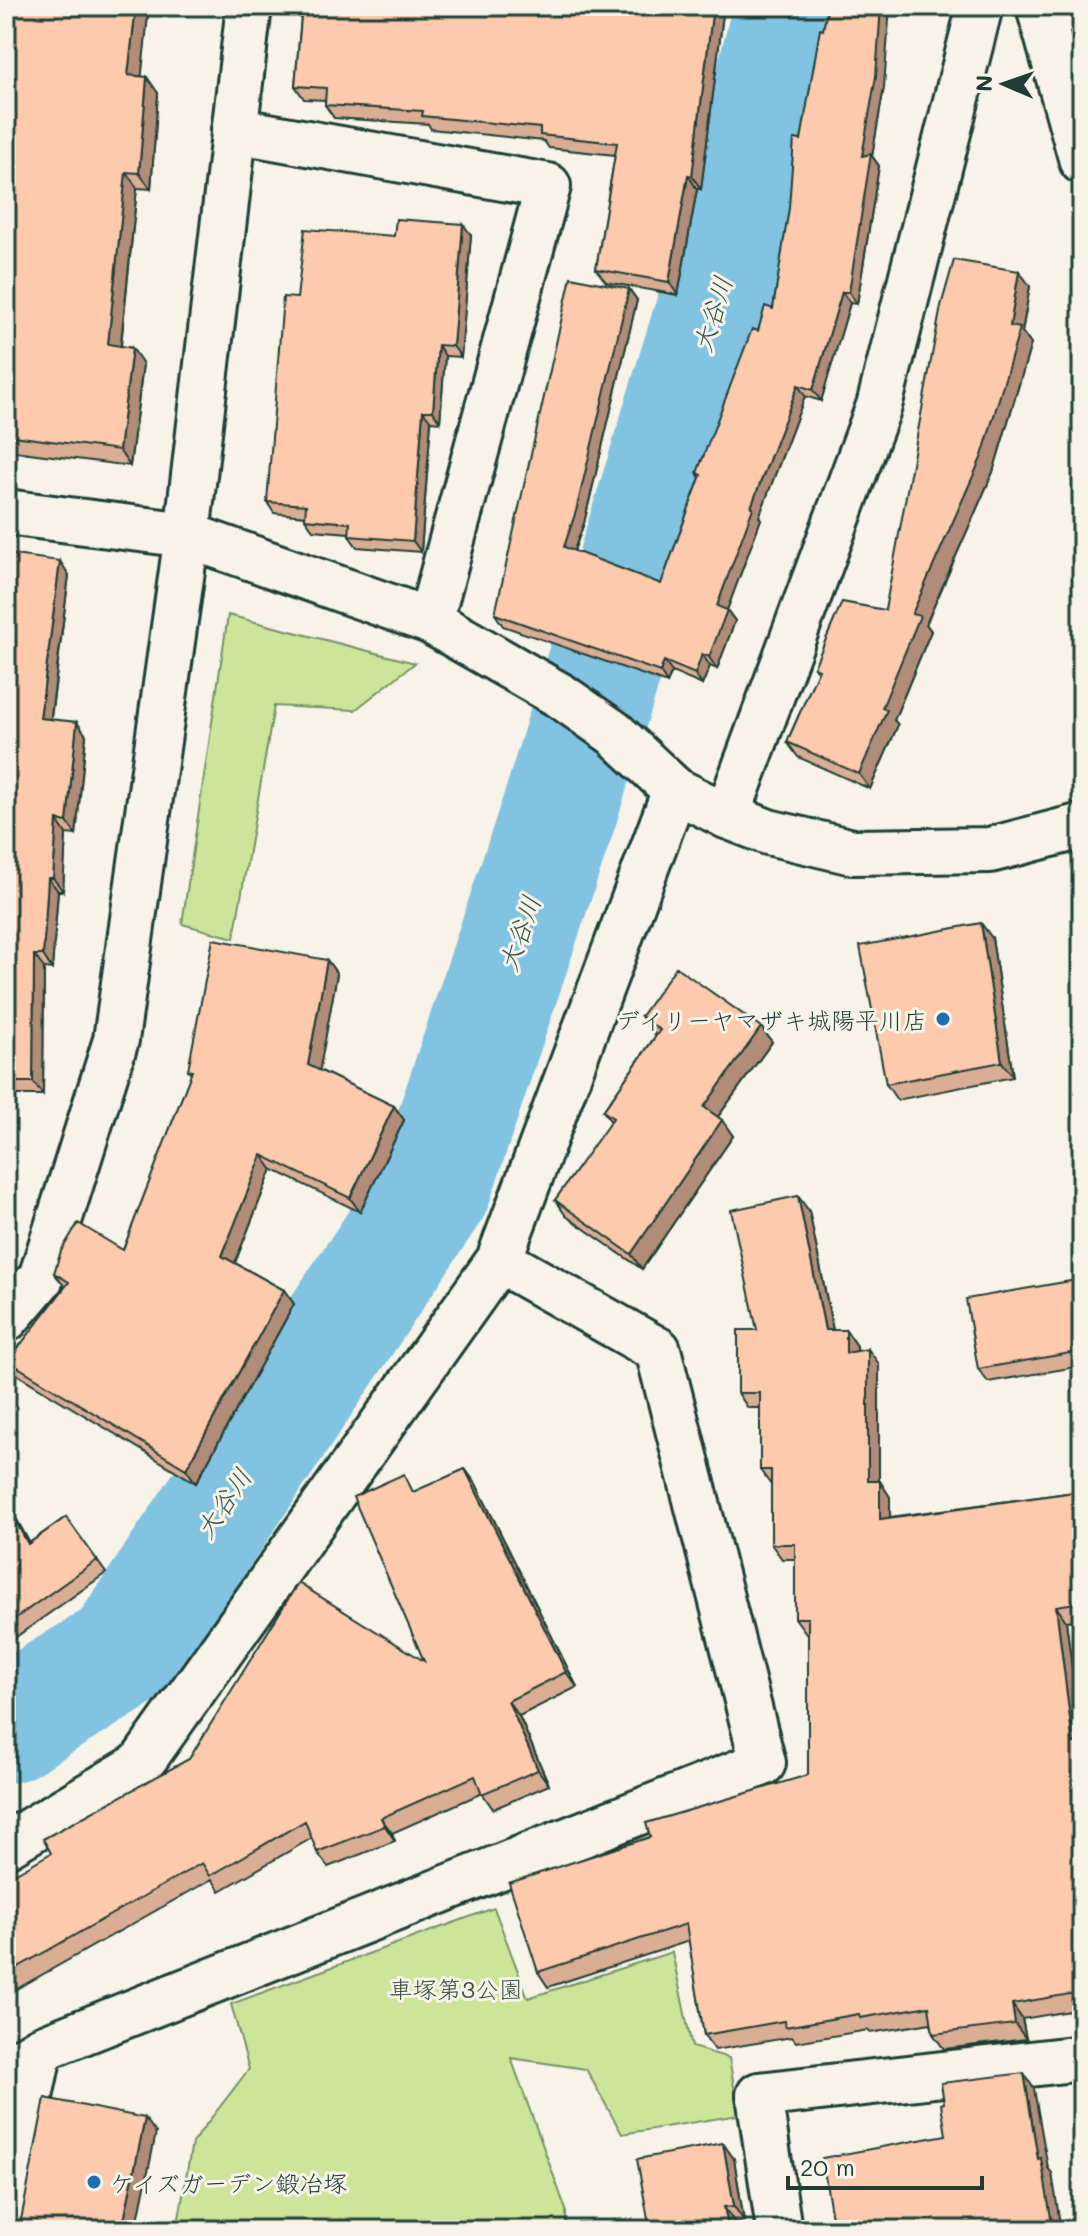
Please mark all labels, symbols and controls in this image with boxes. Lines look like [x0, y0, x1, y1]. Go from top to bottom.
north arrow [964, 44, 1044, 124]
text: N [969, 74, 998, 92]
water label: 大谷川 [684, 272, 740, 356]
water label: 大谷川 [490, 891, 548, 975]
place label: デイリーヤマザキ城陽平川店 [616, 1004, 927, 1035]
marker: デイリーヤマザキ城陽平川店 [934, 1010, 952, 1028]
water label: 大谷川 [187, 1461, 259, 1545]
park label: 車塚第3公園 [389, 1973, 523, 2004]
scale bar [788, 2140, 982, 2190]
text: 20 m [800, 2151, 855, 2182]
place label: ケイズガーデン鍛冶塚 [110, 2167, 348, 2198]
marker: ケイズガーデン鍛冶塚 [85, 2173, 103, 2191]

